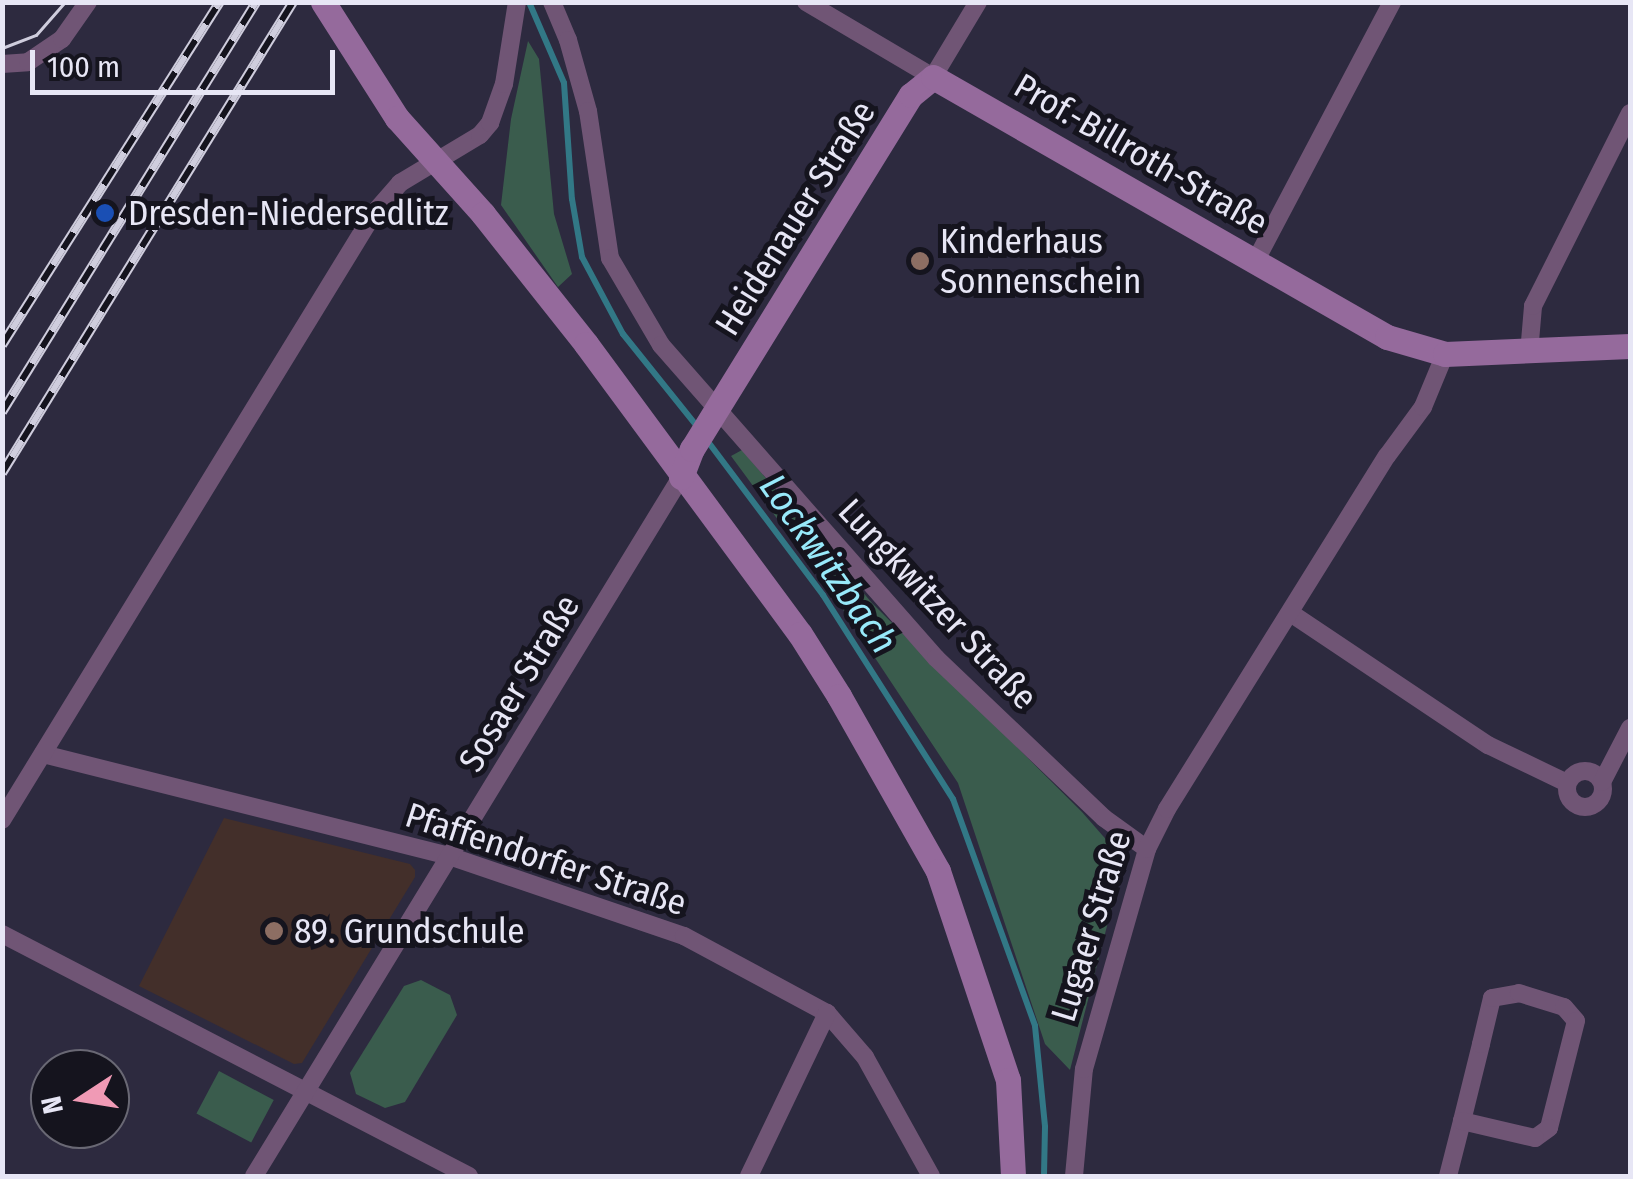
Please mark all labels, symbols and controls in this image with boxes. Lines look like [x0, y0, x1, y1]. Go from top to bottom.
scale bar [35, 30, 340, 92]
text: 100 m [47, 49, 120, 85]
street label: Prof.-Billroth-Straße [1007, 64, 1275, 244]
street label: Heidenauer Straße [706, 93, 884, 343]
place label: Dresden-Niedersedlitz [128, 192, 449, 234]
marker: Dresden-Niedersedlitz [92, 200, 118, 226]
place label: Kinderhaus Sonnenschein [940, 220, 1141, 302]
marker: Kinderhaus Sonnenschein [909, 250, 931, 272]
water label: Lockwitzbach [750, 466, 906, 662]
street label: Lungkwitzer Straße [830, 490, 1046, 718]
street label: Sosaer Straße [450, 587, 588, 779]
street label: Pfaffendorfer Straße [400, 794, 692, 924]
street label: Lugaer Straße [1042, 826, 1140, 1026]
place label: 89. Grundschule [294, 910, 524, 952]
marker: 89. Grundschule [263, 920, 285, 942]
north arrow [30, 1049, 130, 1149]
text: N [34, 1093, 70, 1117]

